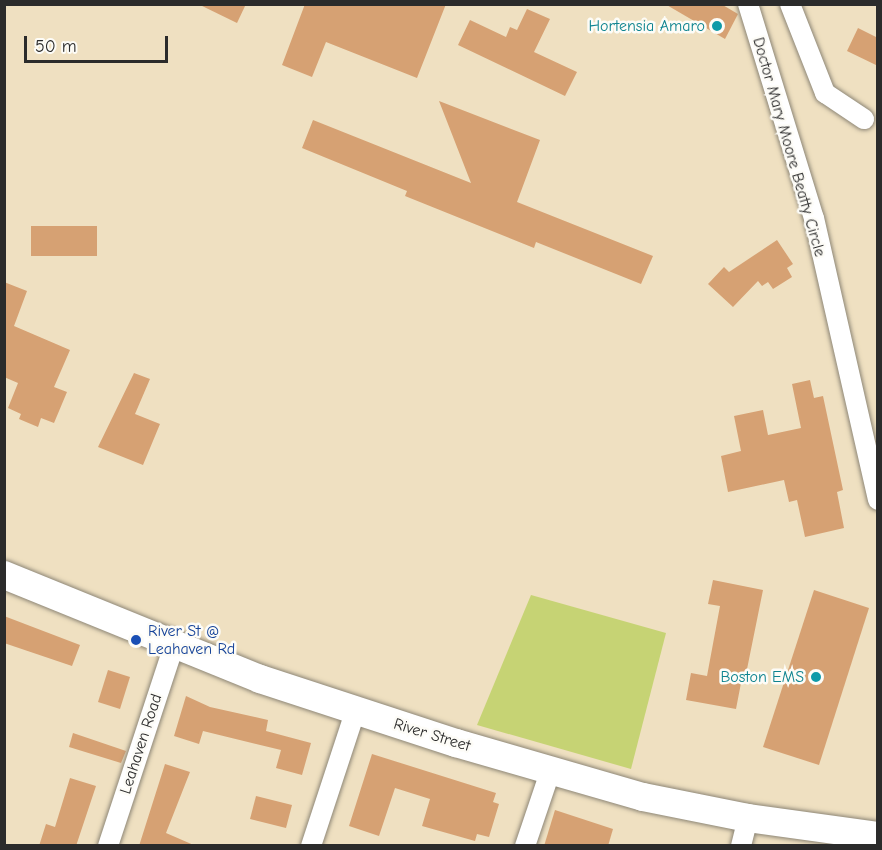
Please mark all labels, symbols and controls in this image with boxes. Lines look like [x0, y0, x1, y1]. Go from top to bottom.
place label: Hortensia Amaro [588, 16, 705, 36]
marker: Hortensia Amaro [710, 19, 724, 33]
scale bar [27, 24, 171, 62]
street label: Doctor Mary Moore Beatty Circle [748, 35, 830, 259]
text: 50 m [35, 36, 77, 57]
place label: River St @ Leahaven Rd [148, 621, 235, 659]
marker: River St @ Leahaven Rd [129, 633, 143, 647]
place label: Boston EMS [720, 667, 804, 687]
marker: Boston EMS [809, 670, 823, 684]
street label: Leahaven Road [116, 692, 166, 796]
street label: River Street [391, 714, 473, 756]

